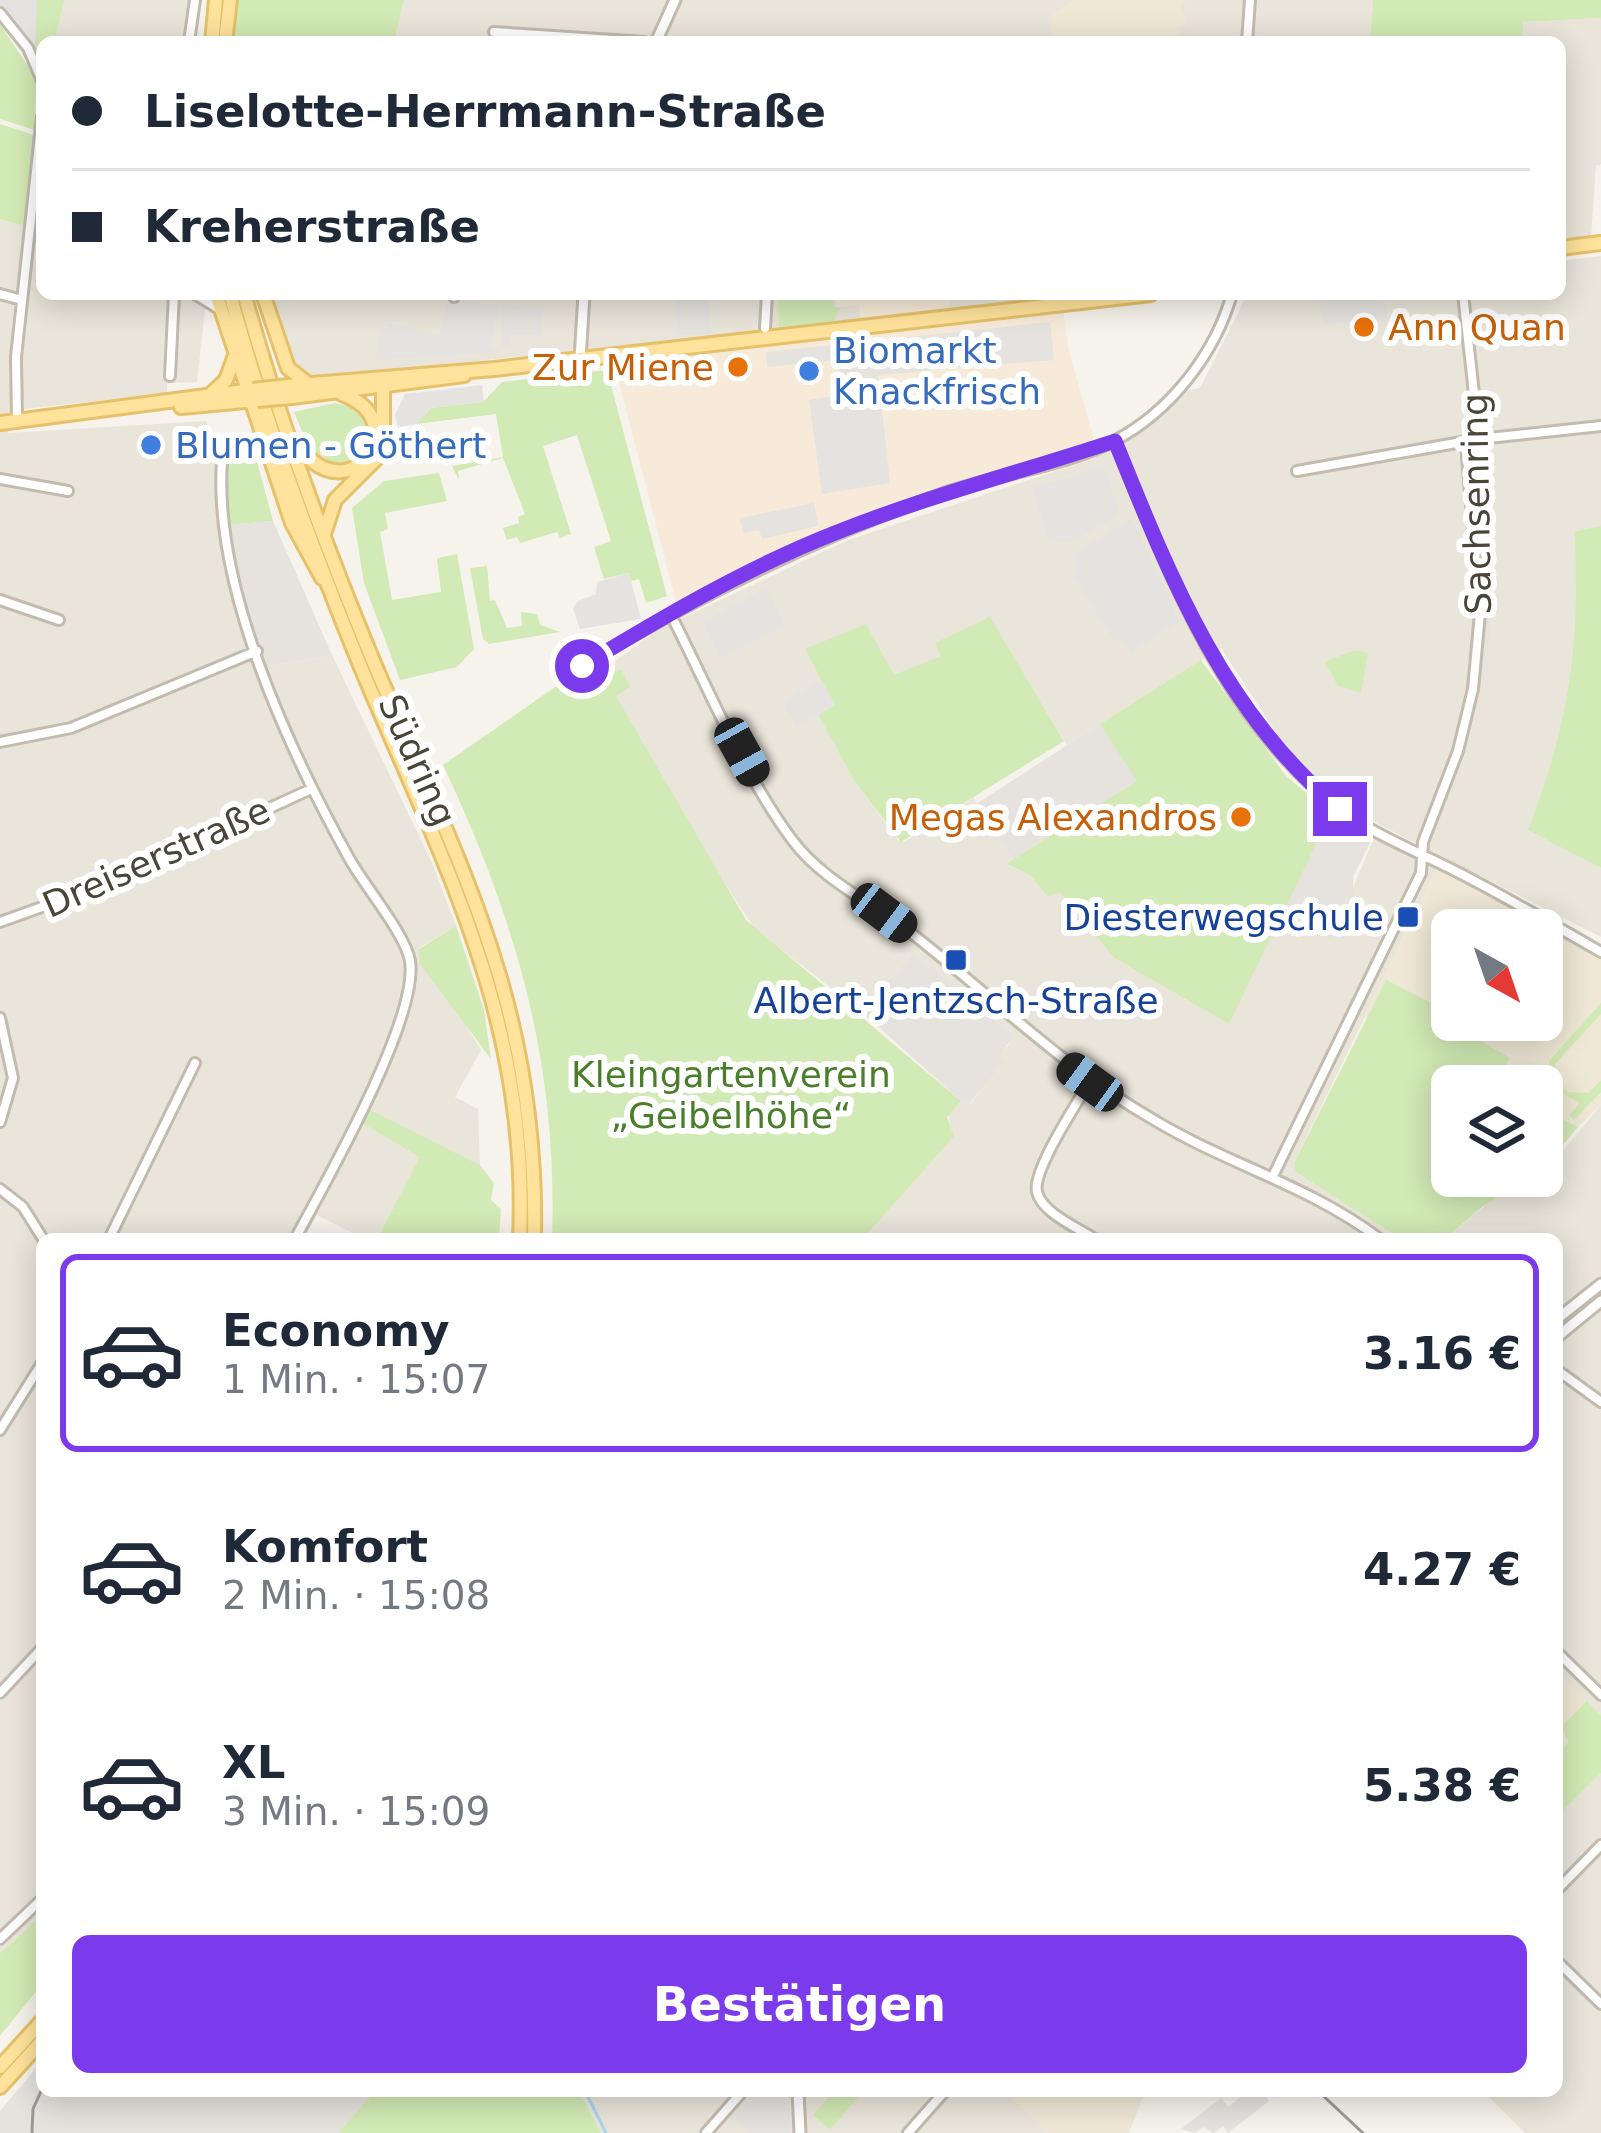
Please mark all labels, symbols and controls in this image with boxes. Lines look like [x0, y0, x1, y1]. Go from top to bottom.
text: Liselotte-Herrmann-Straße [144, 85, 826, 138]
text: Kreherstraße [144, 200, 480, 253]
place label: Ann Quan [1388, 307, 1566, 348]
marker: Ann Quan [1351, 314, 1377, 340]
place label: Biomarkt Knackfrisch [833, 330, 1041, 412]
place label: Zur Miene [532, 347, 714, 388]
marker: Zur Miene [725, 354, 751, 380]
marker: Biomarkt Knackfrisch [796, 358, 822, 384]
street label: Sachsenring [1454, 393, 1499, 615]
place label: Blumen - Göthert [175, 425, 486, 466]
marker: Blumen - Göthert [138, 432, 164, 458]
route start [555, 639, 609, 693]
street label: Südring [371, 688, 465, 832]
car [709, 712, 775, 792]
route end [1313, 782, 1367, 836]
street label: Dreiserstraße [36, 789, 276, 926]
place label: Megas Alexandros [889, 797, 1217, 838]
marker: Megas Alexandros [1228, 804, 1254, 830]
car [844, 877, 924, 949]
place label: Diesterwegschule [1064, 897, 1384, 938]
marker: Diesterwegschule [1395, 904, 1421, 930]
north arrow [1431, 909, 1563, 1041]
map controls [1431, 909, 1563, 1197]
marker: Albert-Jentzsch-Straße [943, 947, 969, 973]
place label: Albert-Jentzsch-Straße [753, 980, 1159, 1021]
car [1050, 1046, 1130, 1118]
park label: Kleingartenverein „Geibelhöhe“ [571, 1054, 891, 1136]
button: layers [1431, 1065, 1563, 1197]
icon: car [78, 1299, 186, 1407]
text: Economy [222, 1304, 450, 1357]
text: 3.16 € [1363, 1327, 1521, 1380]
text: 1 Min. · 15:07 [222, 1357, 490, 1402]
icon: car [78, 1515, 186, 1623]
text: Komfort [222, 1520, 428, 1573]
text: 4.27 € [1363, 1543, 1521, 1596]
text: 2 Min. · 15:08 [222, 1573, 490, 1618]
icon: car [78, 1731, 186, 1839]
text: XL [222, 1736, 285, 1789]
text: 5.38 € [1363, 1759, 1521, 1812]
text: 3 Min. · 15:09 [222, 1789, 490, 1834]
button: Bestätigen [72, 1935, 1527, 2073]

